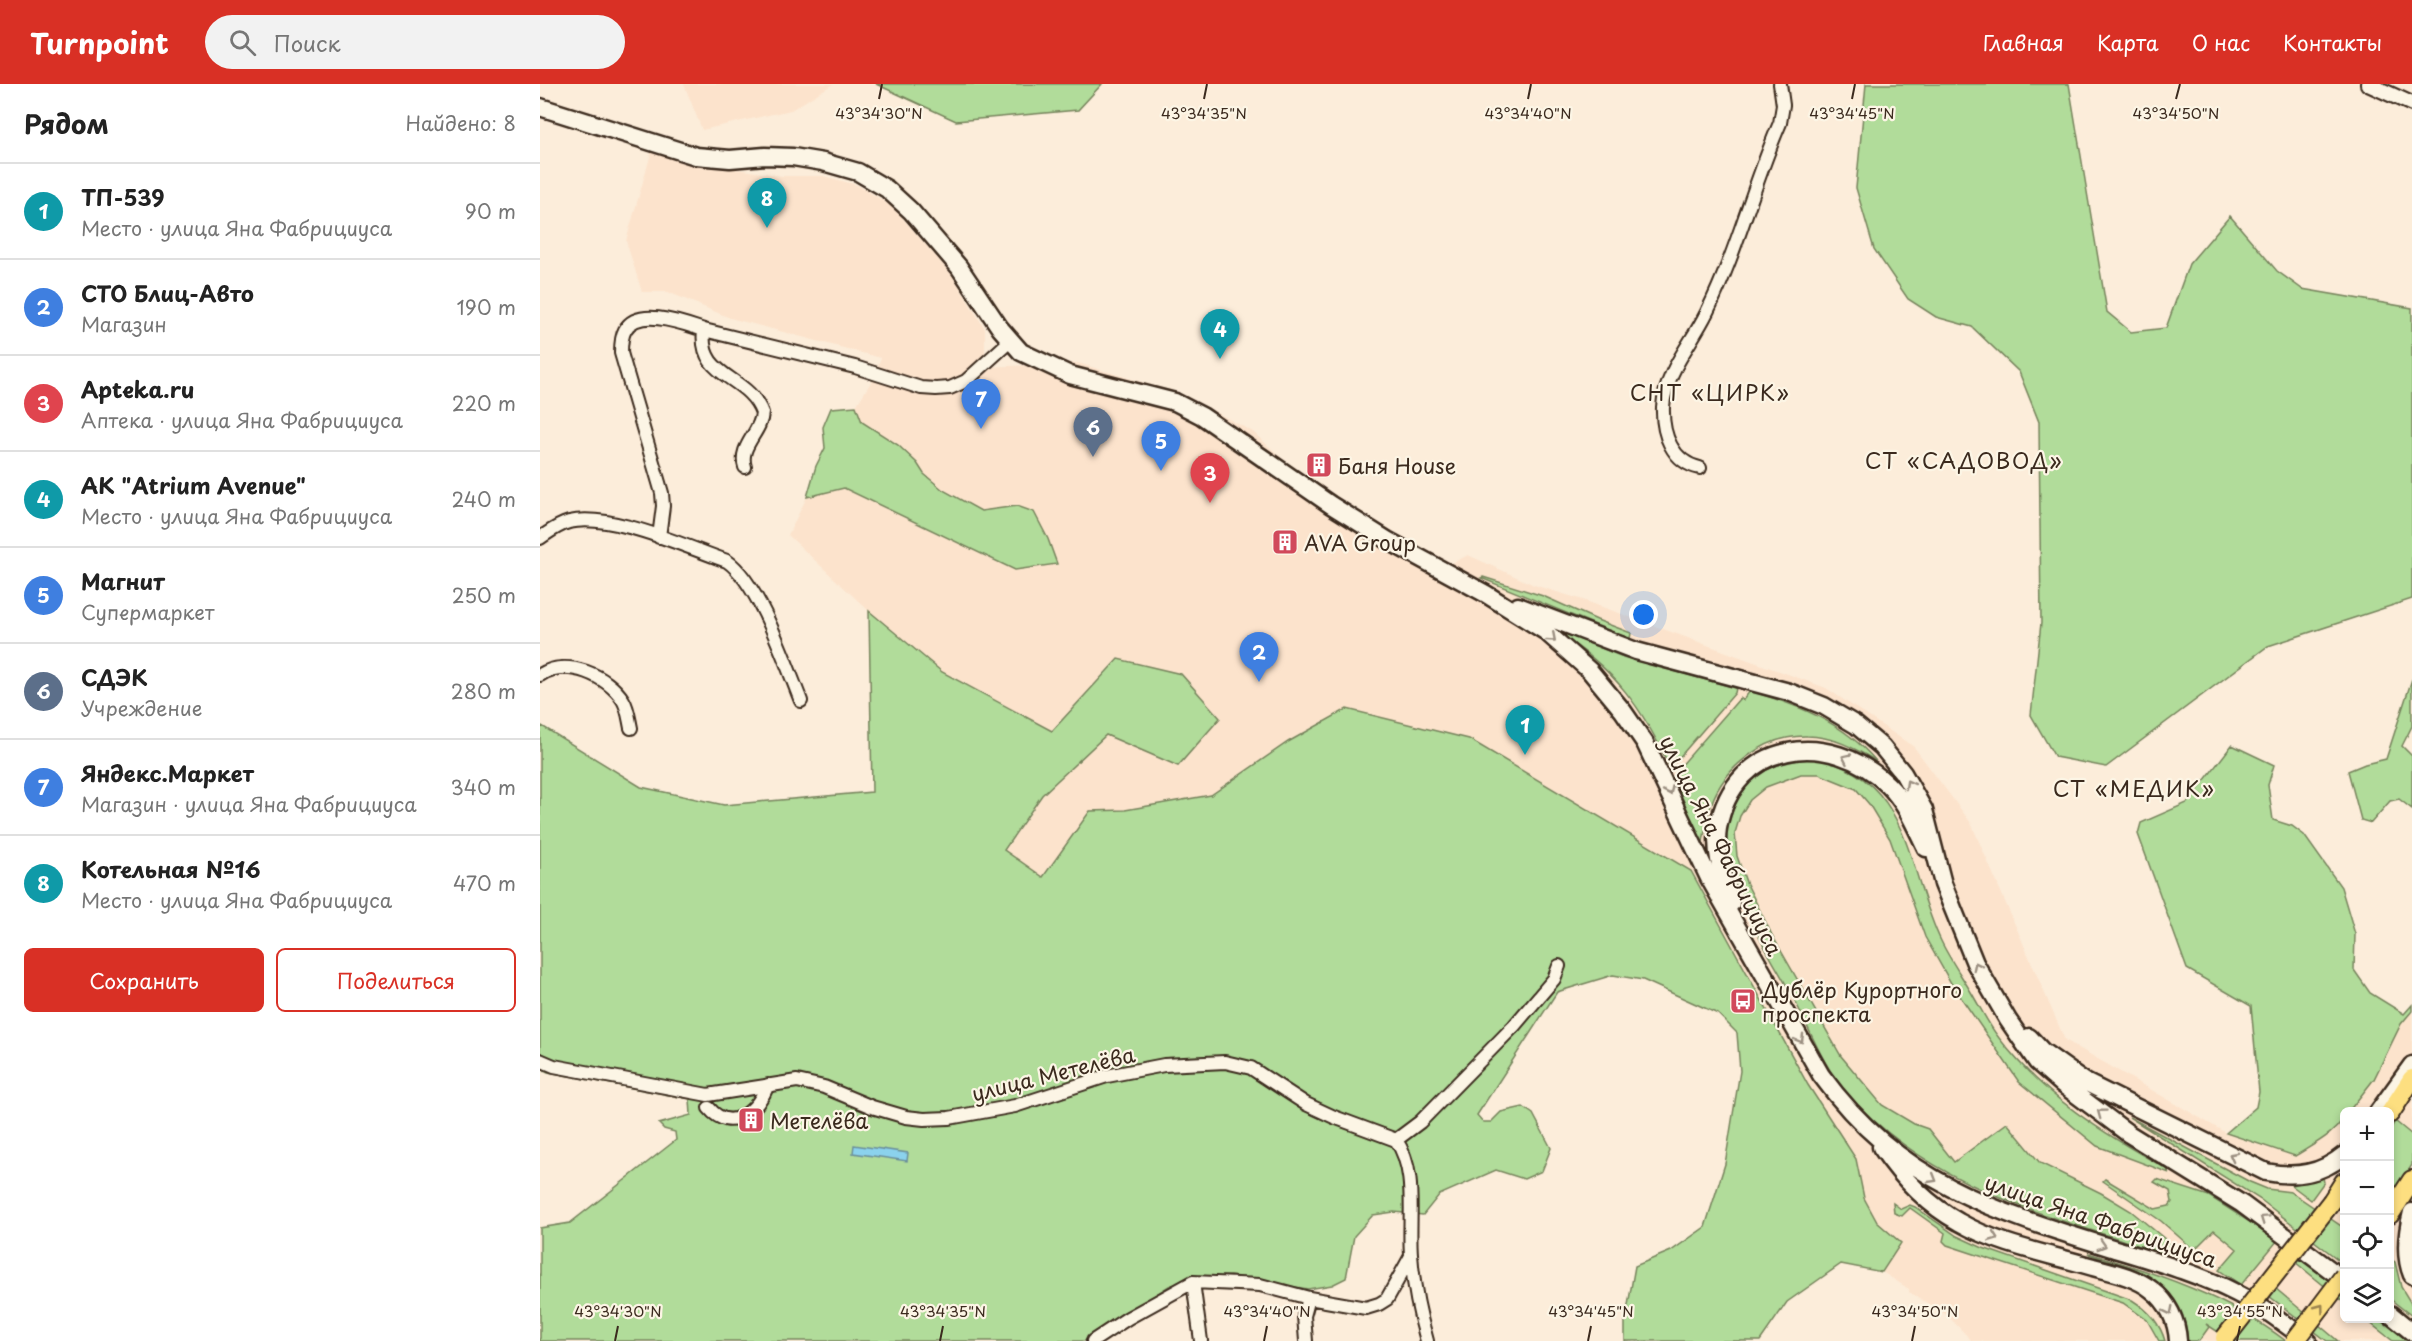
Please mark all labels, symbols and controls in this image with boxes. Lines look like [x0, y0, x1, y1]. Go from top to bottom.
search box [205, 15, 625, 69]
text: Turnpoint [30, 21, 169, 64]
icon: search [226, 26, 259, 59]
text: Поиск [274, 26, 341, 59]
text: Главная [1983, 26, 2064, 58]
text: Карта [2097, 26, 2159, 58]
text: О нас [2192, 26, 2250, 58]
text: Контакты [2283, 26, 2382, 58]
text: 43°34'30"N [835, 101, 923, 124]
text: 43°34'35"N [1161, 101, 1247, 124]
text: 43°34'40"N [1484, 101, 1572, 124]
text: 43°34'45"N [1809, 101, 1895, 124]
text: 43°34'50"N [2133, 101, 2219, 124]
text: Рядом [24, 104, 109, 143]
text: Найдено: 8 [406, 108, 516, 138]
pin: 8 [748, 178, 786, 228]
text: ТП-539 [81, 180, 165, 213]
text: 1 [39, 196, 48, 226]
text: 90 m [465, 196, 516, 226]
text: Место · улица Яна Фабрициуса [81, 213, 392, 243]
text: СТО Блиц-Авто [81, 276, 254, 309]
text: 2 [36, 292, 51, 322]
text: 190 m [457, 292, 516, 322]
text: Магазин [81, 309, 167, 339]
pin: 4 [1200, 310, 1240, 359]
text: Apteka.ru [81, 372, 194, 405]
district label: СНТ «ЦИРК» [1630, 375, 1790, 408]
pin: 7 [962, 380, 1000, 429]
text: 3 [37, 388, 50, 418]
text: 220 m [452, 388, 516, 418]
text: Аптека · улица Яна Фабрициуса [81, 405, 403, 435]
pin: 6 [1074, 408, 1112, 457]
pin: 5 [1142, 422, 1180, 471]
district label: СТ «САДОВОД» [1865, 443, 2063, 476]
place label: Баня House [1338, 449, 1456, 481]
building icon: Баня House [1304, 450, 1334, 480]
pin: 3 [1190, 454, 1230, 503]
text: АК "Atrium Avenue" [81, 468, 306, 501]
text: 4 [37, 484, 50, 514]
text: 240 m [451, 484, 516, 514]
text: Место · улица Яна Фабрициуса [81, 501, 392, 531]
place label: AVA Group [1304, 526, 1416, 558]
building icon: AVA Group [1270, 527, 1300, 557]
text: Магнит [81, 564, 165, 597]
text: 5 [37, 580, 50, 610]
text: 250 m [452, 580, 516, 610]
text: Супермаркет [81, 597, 214, 627]
your location [1629, 600, 1658, 629]
one-way arrow [1545, 631, 1556, 642]
pin: 2 [1240, 632, 1278, 682]
text: СДЭК [81, 660, 148, 693]
text: 6 [36, 676, 51, 706]
text: 280 m [451, 676, 516, 706]
text: Учреждение [81, 693, 202, 723]
pin: 1 [1506, 706, 1544, 755]
street label: улица Яна Фабрициуса [1652, 729, 1792, 961]
one-way arrow [1842, 753, 1853, 765]
text: Яндекс.Маркет [81, 756, 254, 789]
district label: СТ «МЕДИК» [2053, 771, 2215, 804]
text: 7 [38, 772, 49, 802]
text: 340 m [451, 772, 516, 802]
one-way arrow [1905, 780, 1916, 790]
one-way arrow [1661, 785, 1673, 796]
text: Магазин · улица Яна Фабрициуса [81, 789, 417, 819]
text: Котельная №16 [81, 852, 260, 885]
text: 8 [37, 868, 50, 898]
text: 470 m [453, 868, 516, 898]
text: Место · улица Яна Фабрициуса [81, 885, 392, 915]
button: Сохранить [24, 948, 264, 1012]
button: Поделиться [276, 948, 516, 1012]
one-way arrow [1973, 961, 1985, 972]
place label: Дублёр Курортного проспекта [1761, 973, 1962, 1029]
bus stop icon: Дублёр Курортного проспекта [1728, 986, 1758, 1016]
one-way arrow [1793, 1033, 1805, 1043]
street label: улица Метелёва [968, 1037, 1138, 1109]
place label: Метелёва [770, 1104, 868, 1136]
building icon: Метелёва [736, 1105, 766, 1135]
map controls [2340, 1107, 2394, 1323]
button: + [2340, 1107, 2394, 1161]
one-way arrow [2096, 1109, 2107, 1120]
one-way arrow [2228, 1152, 2239, 1163]
button: − [2340, 1161, 2394, 1215]
street label: улица Яна Фабрициуса [1981, 1165, 2221, 1275]
one-way arrow [1927, 1171, 1937, 1183]
one-way arrow [2260, 1215, 2271, 1226]
button: locate [2340, 1215, 2394, 1269]
one-way arrow [1988, 1229, 1999, 1242]
one-way arrow [2096, 1238, 2107, 1251]
button: layers [2340, 1269, 2394, 1323]
text: 43°34'30"N [574, 1299, 662, 1322]
text: 43°34'35"N [900, 1299, 986, 1322]
text: 43°34'40"N [1223, 1299, 1311, 1322]
text: 43°34'45"N [1548, 1299, 1634, 1322]
text: 43°34'50"N [1872, 1299, 1958, 1322]
text: 43°34'55"N [2197, 1299, 2283, 1322]
one-way arrow [2313, 1304, 2324, 1315]
one-way arrow [2162, 1305, 2173, 1315]

